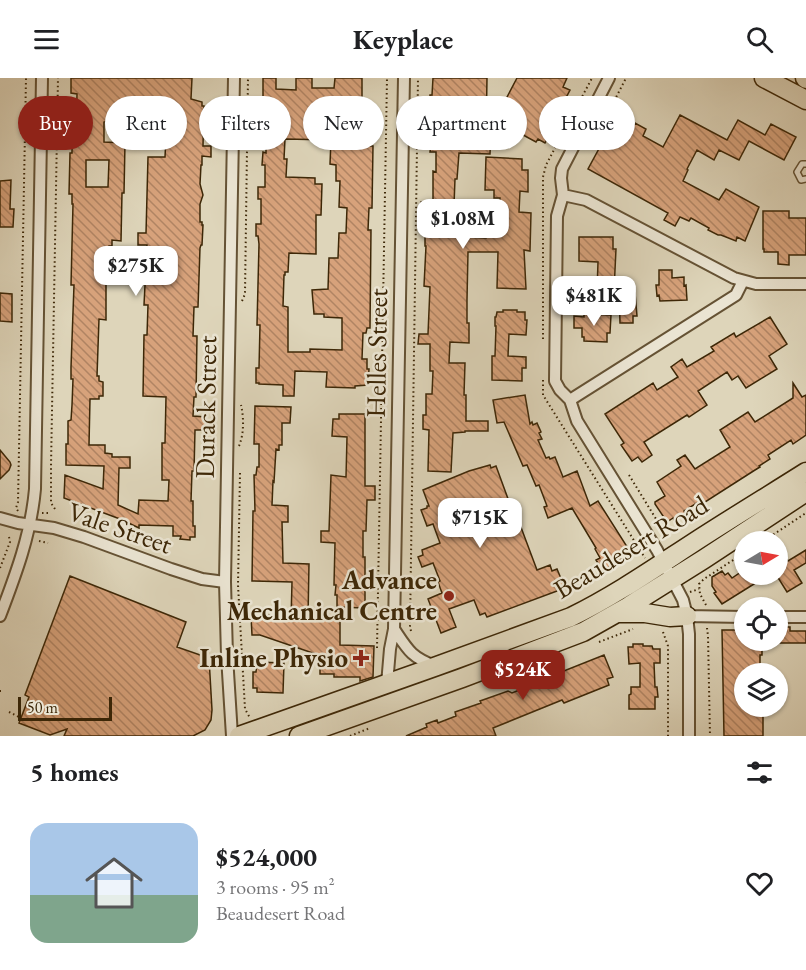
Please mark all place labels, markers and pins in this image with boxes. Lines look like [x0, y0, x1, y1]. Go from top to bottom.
pin: $1.08M [414, 199, 512, 250]
pin: $275K [94, 246, 178, 297]
pin: $481K [552, 276, 636, 327]
pin: $715K [438, 498, 522, 549]
place label: Advance Mechanical Centre [226, 562, 437, 628]
marker: Advance Mechanical Centre [442, 589, 456, 603]
place label: Inline Physio [200, 640, 348, 675]
marker: Inline Physio [352, 649, 370, 667]
pin: $524K [481, 650, 565, 701]

